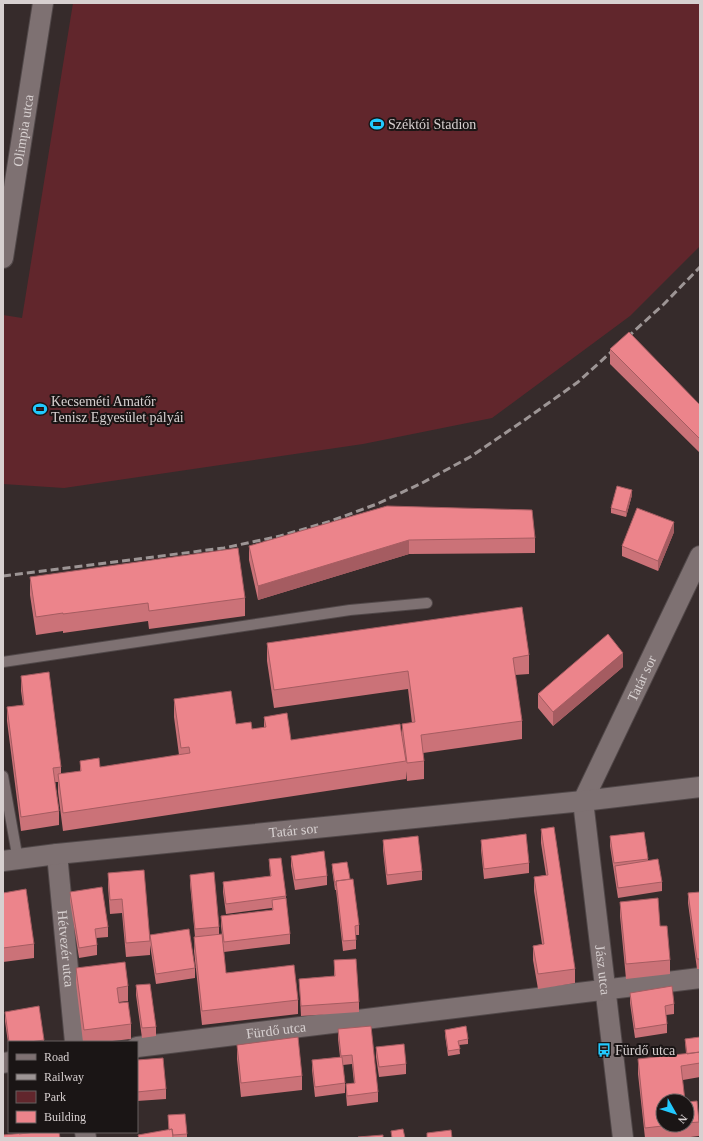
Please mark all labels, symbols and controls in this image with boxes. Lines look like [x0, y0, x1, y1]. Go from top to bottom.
street label: Olimpia utca [10, 93, 37, 168]
sports icon: Széktói Stadion [369, 116, 385, 132]
place label: Széktói Stadion [388, 117, 476, 132]
place label: Kecseméti Amatőr Tenisz Egyesület pályái [51, 394, 184, 425]
sports icon: Kecseméti Amatőr Tenisz Egyesület pályái [32, 401, 48, 417]
street label: Tatár sor [625, 653, 660, 704]
street label: Tatár sor [268, 821, 319, 841]
street label: Hétvezér utca [54, 909, 77, 989]
street label: Jász utca [592, 944, 613, 996]
street label: Fürdő utca [245, 1019, 308, 1042]
legend [8, 1041, 138, 1133]
bus stop icon: Fürdő utca [596, 1042, 612, 1058]
place label: Fürdő utca [615, 1043, 676, 1058]
text: Road [44, 1050, 69, 1064]
text: Railway [44, 1070, 84, 1084]
text: Park [44, 1090, 66, 1104]
north arrow [655, 1093, 695, 1133]
text: Building [44, 1110, 86, 1124]
text: N [676, 1112, 690, 1126]

